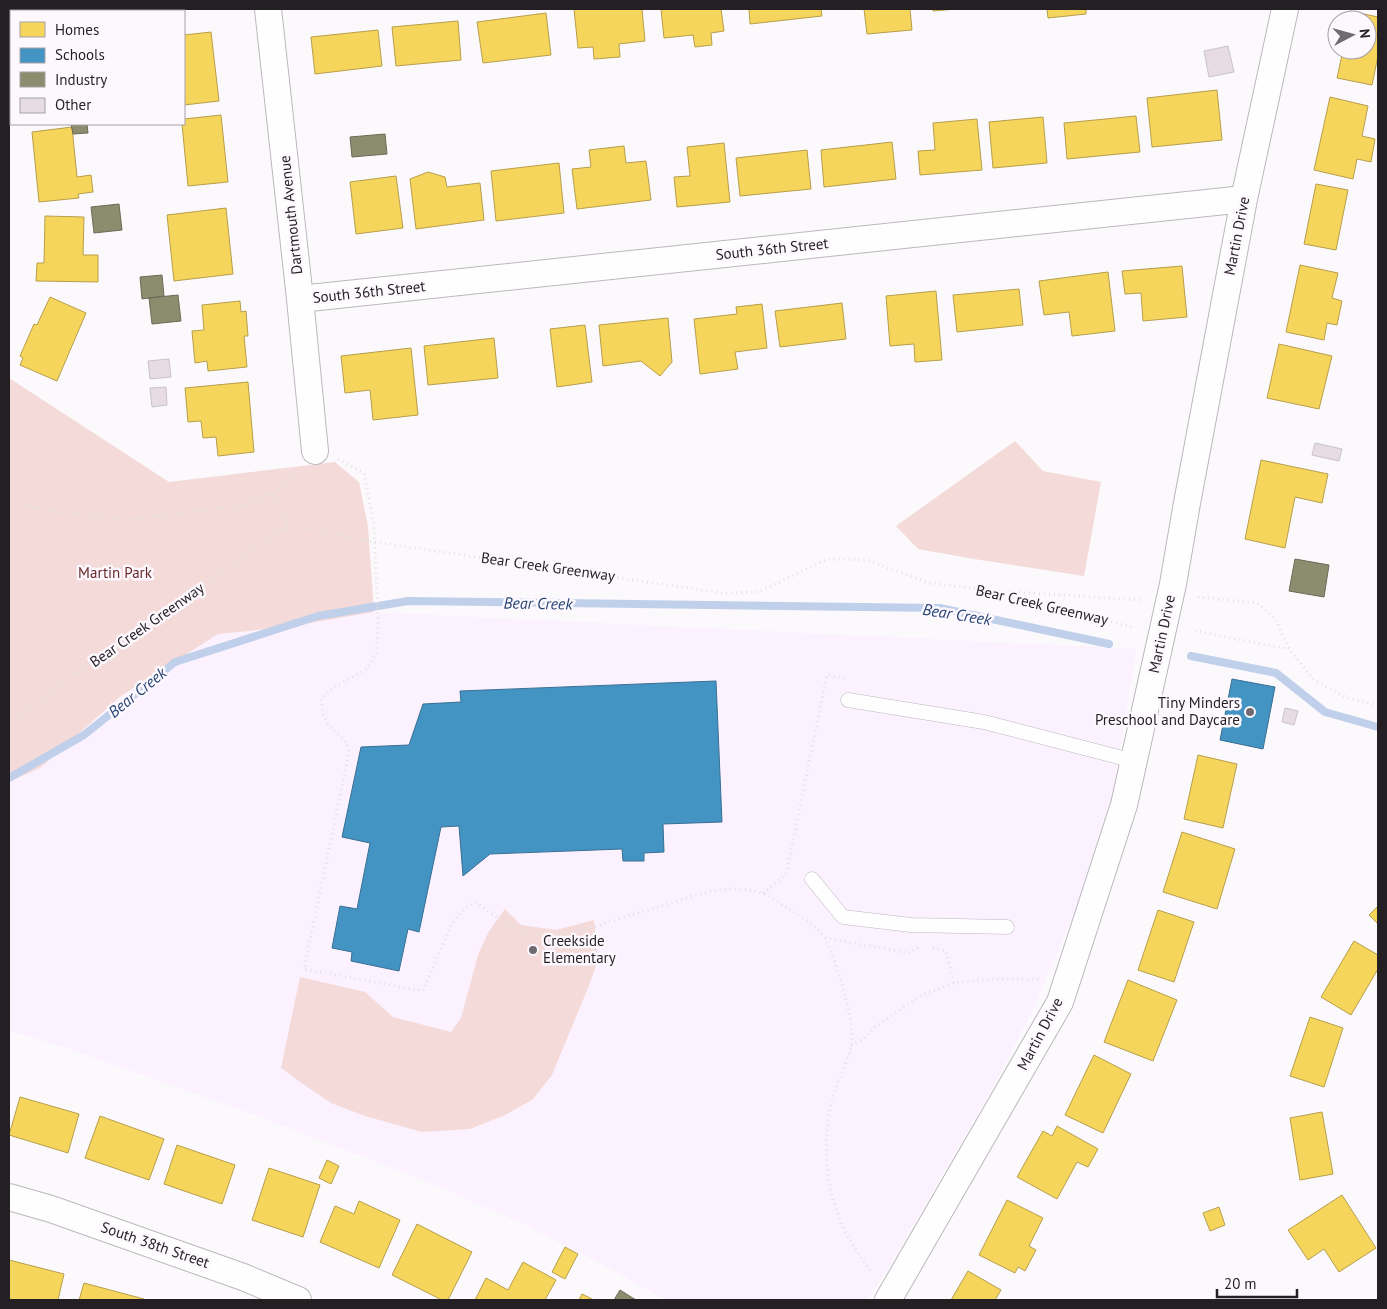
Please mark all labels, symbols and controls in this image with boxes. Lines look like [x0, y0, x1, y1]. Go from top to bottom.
legend [10, 10, 185, 125]
north arrow [1327, 10, 1377, 60]
text: Homes [55, 20, 99, 39]
text: N [1355, 28, 1374, 39]
text: Schools [55, 45, 105, 64]
text: Industry [55, 70, 107, 89]
text: Other [55, 95, 91, 114]
street label: Dartmouth Avenue [275, 154, 306, 276]
street label: Martin Drive [1220, 195, 1253, 277]
street label: South 36th Street [715, 233, 829, 264]
street label: South 36th Street [312, 276, 426, 307]
street label: Bear Creek Greenway [480, 548, 616, 585]
park label: Martin Park [78, 563, 153, 582]
street label: Bear Creek Greenway [86, 578, 208, 671]
street label: Bear Creek Greenway [974, 580, 1110, 629]
water label: Bear Creek [503, 592, 574, 614]
street label: Martin Drive [1144, 593, 1179, 675]
water label: Bear Creek [921, 599, 993, 629]
water label: Bear Creek [104, 662, 171, 721]
place label: Tiny Minders Preschool and Daycare [1095, 693, 1240, 729]
marker: Tiny Minders Preschool and Daycare [1244, 706, 1256, 718]
place label: Creekside Elementary [543, 931, 616, 967]
marker: Creekside Elementary [527, 944, 539, 956]
street label: Martin Drive [1012, 994, 1067, 1073]
street label: South 38th Street [98, 1217, 212, 1272]
scale bar [1217, 1266, 1297, 1298]
text: 20 m [1224, 1274, 1257, 1293]

